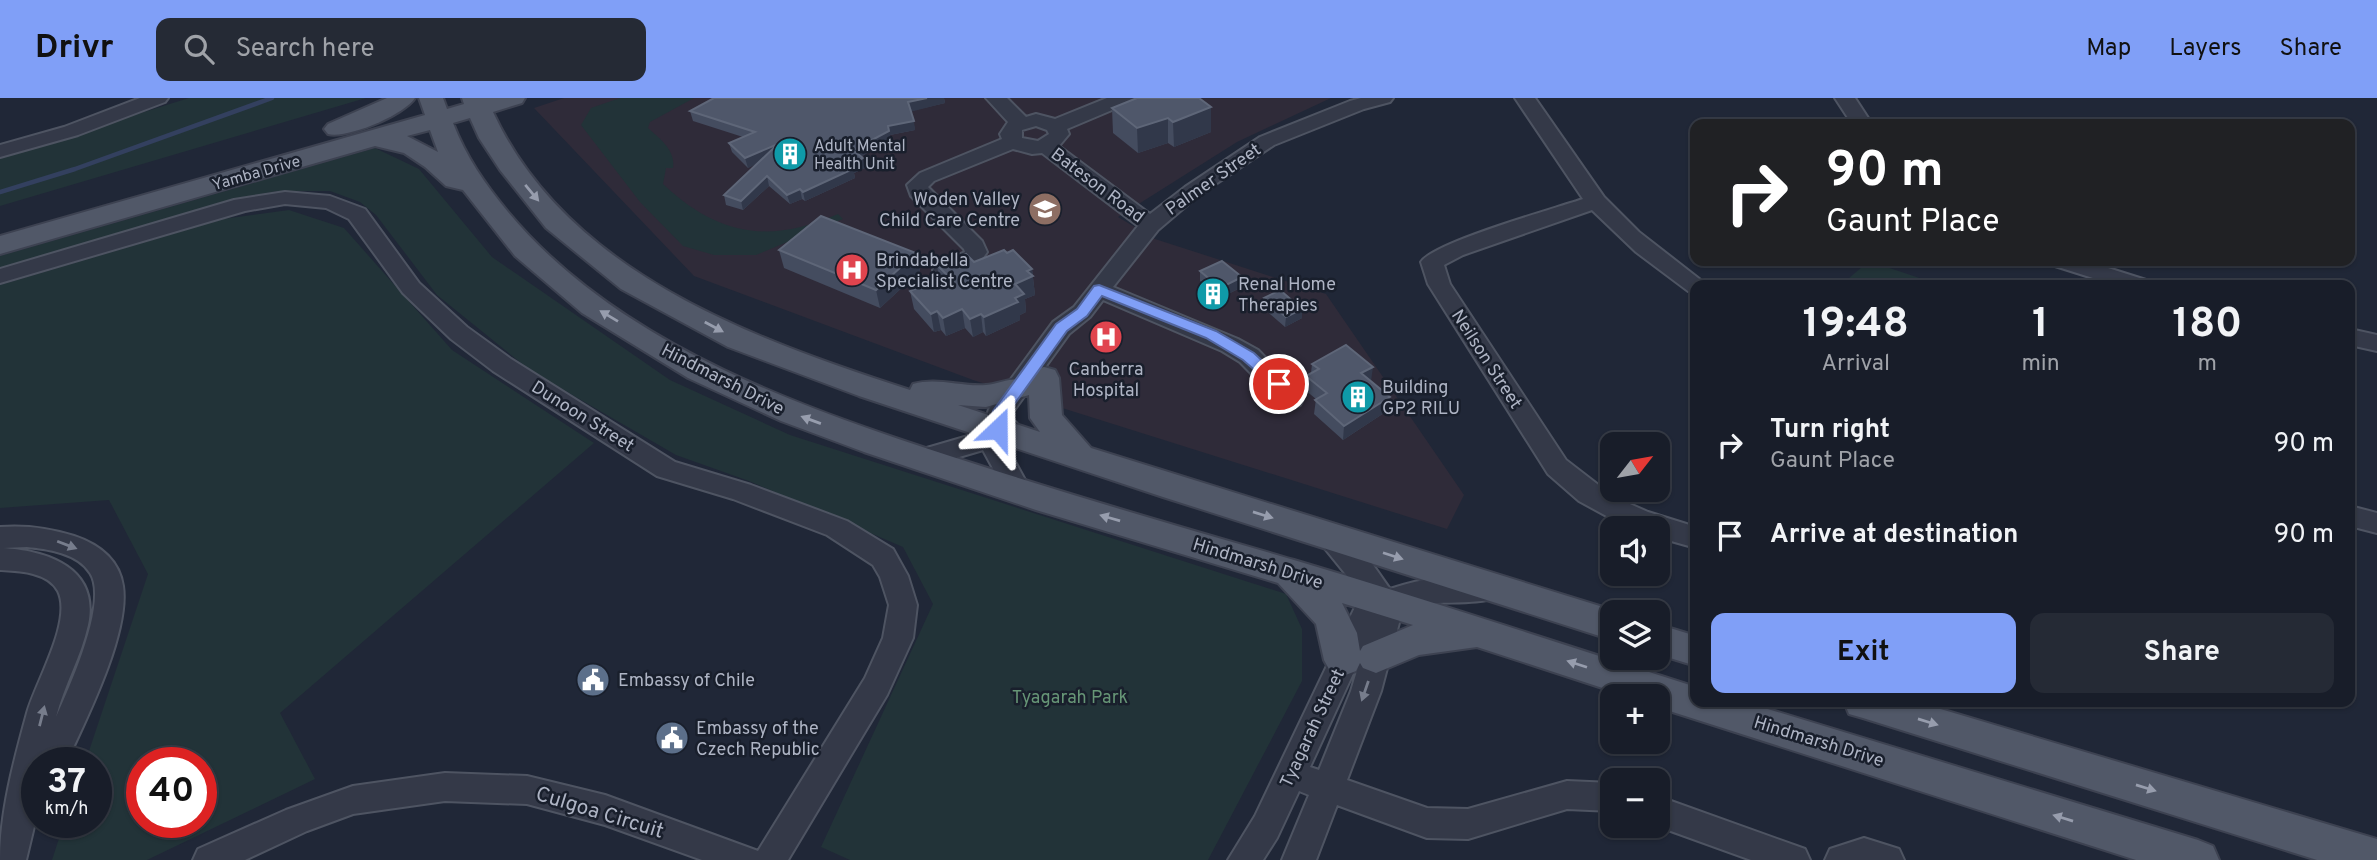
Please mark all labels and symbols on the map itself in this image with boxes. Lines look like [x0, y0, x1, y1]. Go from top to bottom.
building icon: Adult Mental Health Unit [771, 135, 809, 173]
place label: Adult Mental Health Unit [814, 137, 906, 175]
street label: Palmer Street [1162, 139, 1266, 222]
street label: Bateson Road [1046, 143, 1149, 229]
street label: Yamba Drive [210, 152, 303, 196]
one-way arrow [524, 184, 540, 202]
place label: Woden Valley Child Care Centre [879, 189, 1020, 233]
school or university icon: Woden Valley Child Care Centre [1026, 190, 1064, 228]
place label: Brindabella Specialist Centre [876, 250, 1013, 294]
hospital icon: Brindabella Specialist Centre [833, 251, 871, 289]
place label: Renal Home Therapies [1238, 274, 1336, 318]
building icon: Renal Home Therapies [1194, 275, 1232, 313]
street label: Neilson Street [1445, 306, 1526, 414]
one-way arrow [599, 310, 618, 323]
hospital icon: Canberra Hospital [1087, 318, 1125, 356]
one-way arrow [704, 321, 724, 333]
street label: Hindmarsh Drive [657, 339, 788, 421]
pin [1249, 354, 1309, 414]
place label: Canberra Hospital [1069, 359, 1143, 403]
street label: Dunoon Street [526, 376, 638, 458]
place label: Building GP2 RILU [1382, 377, 1460, 421]
building icon: Building GP2 RILU [1339, 378, 1377, 416]
position arrow [961, 392, 1035, 466]
one-way arrow [800, 415, 821, 426]
north arrow [1600, 432, 1670, 502]
one-way arrow [1253, 511, 1274, 521]
one-way arrow [1099, 513, 1120, 523]
street label: Hindmarsh Drive [1190, 534, 1325, 595]
one-way arrow [57, 539, 78, 550]
one-way arrow [1383, 552, 1404, 562]
one-way arrow [1566, 658, 1587, 669]
public building icon: Embassy of Chile [574, 661, 612, 699]
street label: Tyagarah Street [1276, 665, 1351, 792]
place label: Embassy of Chile [618, 670, 755, 693]
one-way arrow [1359, 680, 1370, 701]
park label: Tyagarah Park [1012, 687, 1128, 710]
one-way arrow [37, 705, 48, 727]
street label: Hindmarsh Drive [1751, 712, 1886, 773]
one-way arrow [1918, 717, 1939, 727]
place label: Embassy of the Czech Republic [696, 718, 820, 762]
public building icon: Embassy of the Czech Republic [653, 719, 691, 757]
speed limit sign: 40 [126, 747, 217, 838]
street label: Culgoa Circuit [532, 781, 667, 846]
one-way arrow [2136, 784, 2157, 794]
one-way arrow [2052, 812, 2073, 822]

